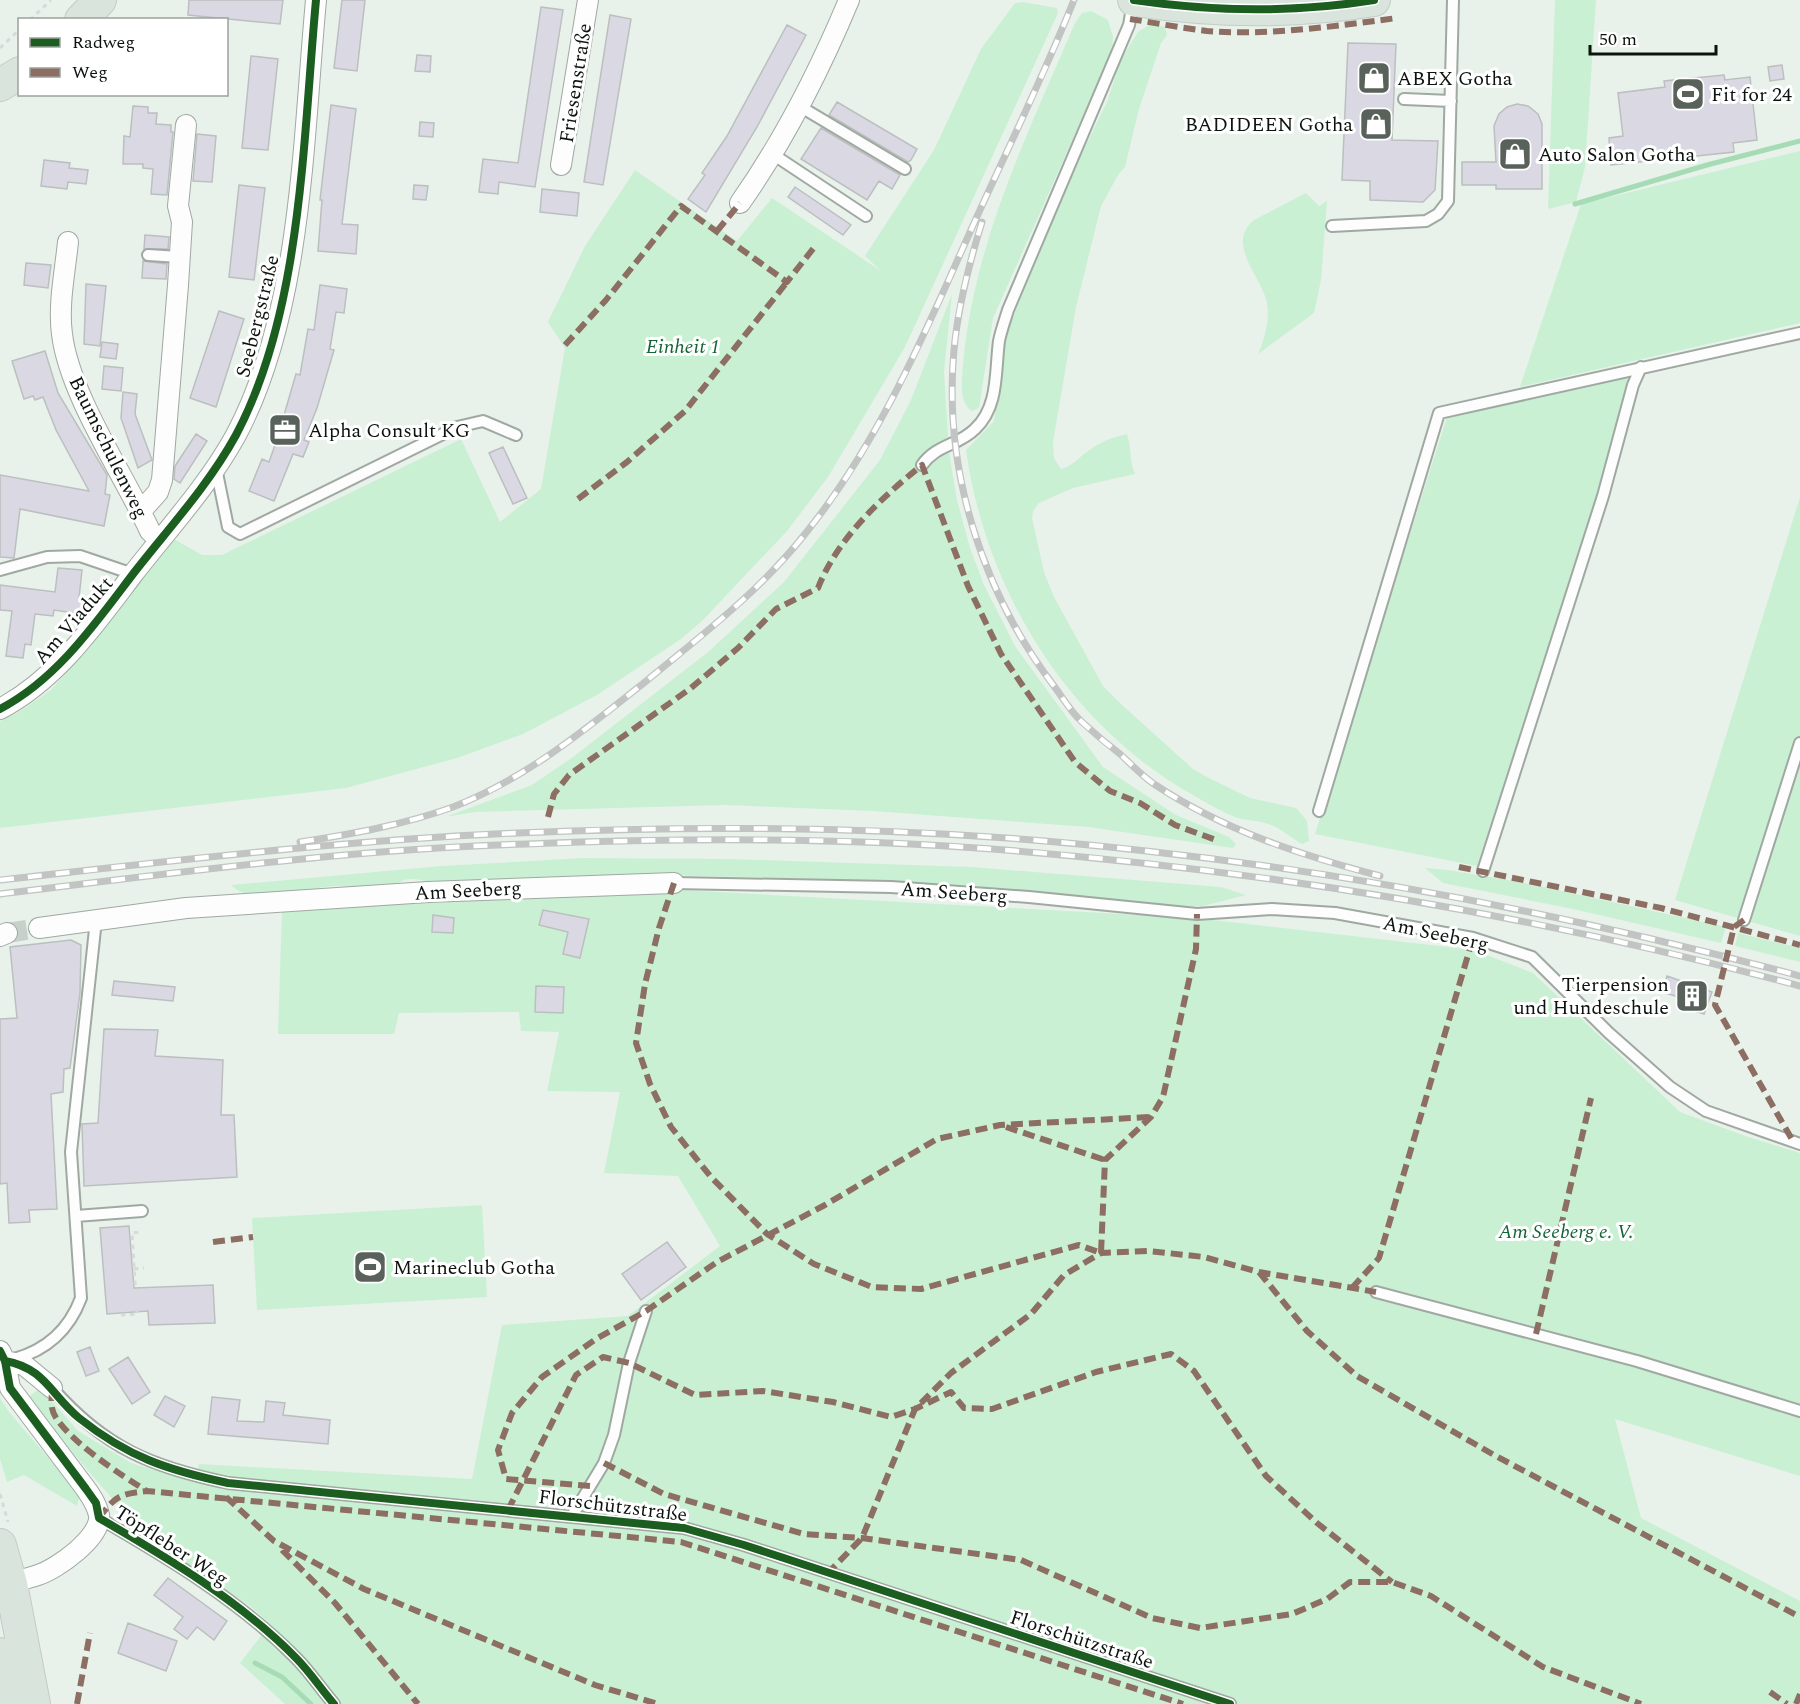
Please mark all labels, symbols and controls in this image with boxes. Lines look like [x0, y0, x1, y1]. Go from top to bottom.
legend [18, 18, 228, 96]
scale bar [1590, 18, 1716, 56]
street label: Friesenstraße [552, 21, 600, 145]
text: 50 m [1599, 26, 1637, 53]
text: Radweg [72, 29, 135, 56]
text: Weg [72, 59, 108, 86]
shop icon: ABEX Gotha [1356, 60, 1392, 96]
place label: ABEX Gotha [1397, 64, 1513, 94]
sports icon: Fit for 24 [1670, 76, 1706, 112]
place label: Fit for 24 [1711, 80, 1792, 110]
shop icon: BADIDEEN Gotha [1358, 106, 1394, 142]
place label: BADIDEEN Gotha [1185, 110, 1353, 140]
shop icon: Auto Salon Gotha [1497, 136, 1533, 172]
place label: Auto Salon Gotha [1538, 140, 1695, 170]
street label: Seebergstraße [228, 252, 288, 381]
park label: Einheit 1 [646, 332, 720, 362]
street label: Baumschulenweg [61, 371, 156, 524]
office icon: Alpha Consult KG [267, 412, 303, 448]
place label: Alpha Consult KG [308, 416, 470, 446]
street label: Am Viadukt [27, 570, 121, 671]
street label: Am Seeberg [414, 873, 522, 909]
street label: Am Seeberg [899, 874, 1009, 912]
street label: Am Seeberg [1380, 908, 1491, 960]
place label: Tierpension und Hundeschule [1513, 970, 1669, 1023]
building icon: Tierpension und Hundeschule [1674, 978, 1710, 1014]
park label: Am Seeberg e. V. [1497, 1217, 1634, 1247]
sports icon: Marineclub Gotha [352, 1249, 388, 1285]
place label: Marineclub Gotha [393, 1253, 555, 1283]
street label: Florschützstraße [537, 1482, 689, 1530]
street label: Töpfleber Weg [108, 1498, 234, 1594]
street label: Florschützstraße [1006, 1603, 1158, 1677]

